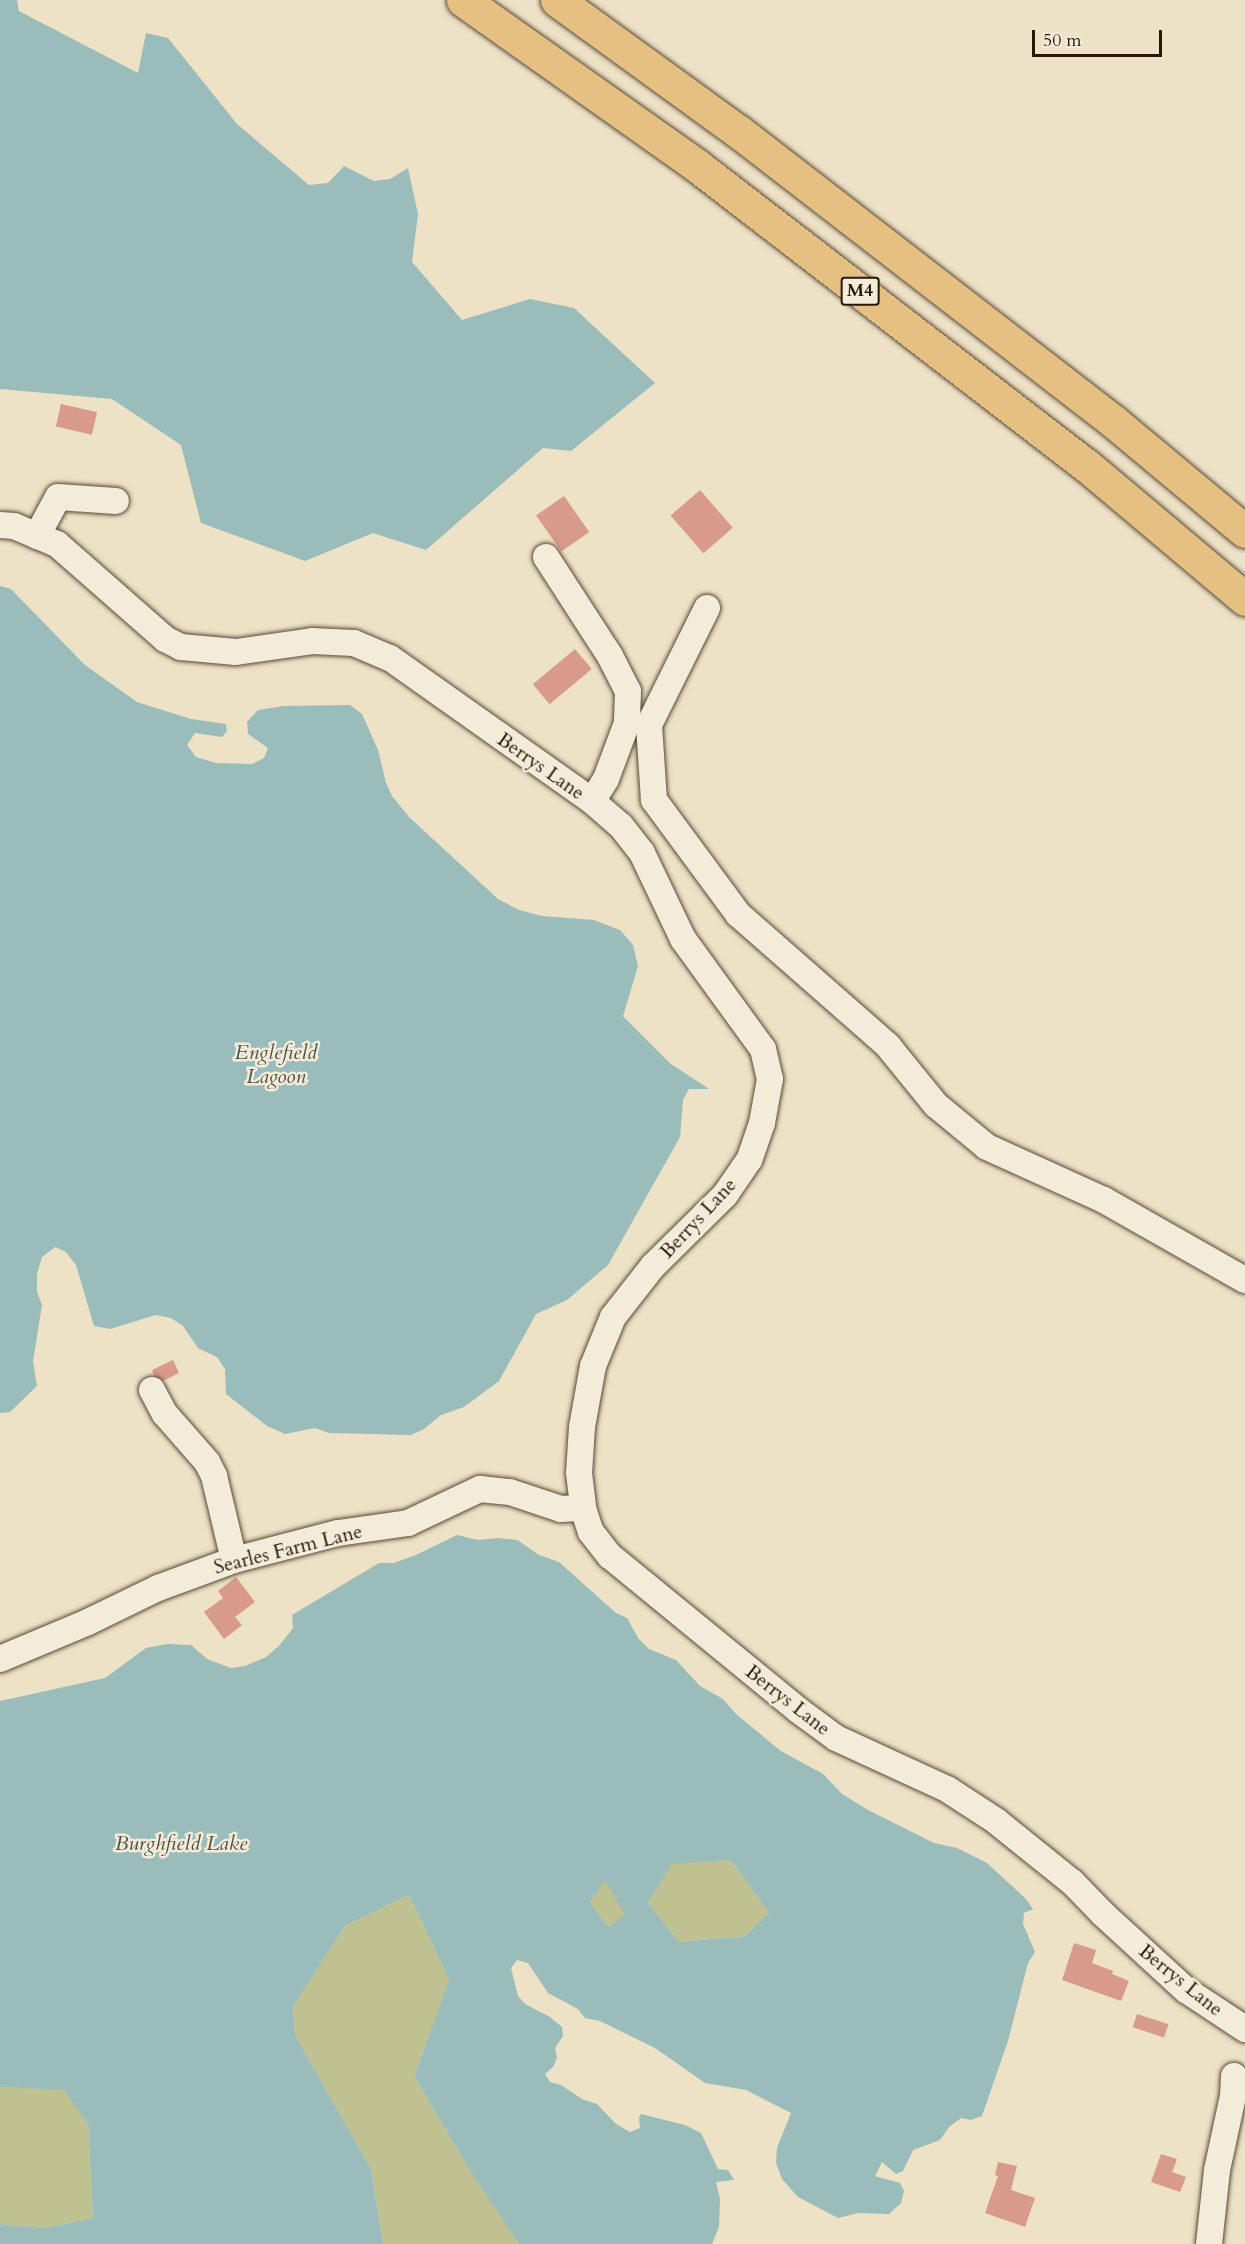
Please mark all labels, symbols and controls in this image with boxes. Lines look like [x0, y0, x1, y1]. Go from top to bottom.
scale bar [1035, 18, 1166, 56]
text: 50 m [1043, 28, 1082, 53]
road number: M4 [840, 276, 880, 306]
street label: Berrys Lane [493, 727, 589, 805]
water label: Englefield Lagoon [235, 1040, 317, 1090]
street label: Berrys Lane [655, 1173, 741, 1263]
street label: Searles Farm Lane [211, 1519, 365, 1579]
street label: Berrys Lane [741, 1659, 835, 1741]
water label: Burghfield Lake [115, 1831, 247, 1857]
street label: Berrys Lane [1134, 1939, 1228, 2021]

